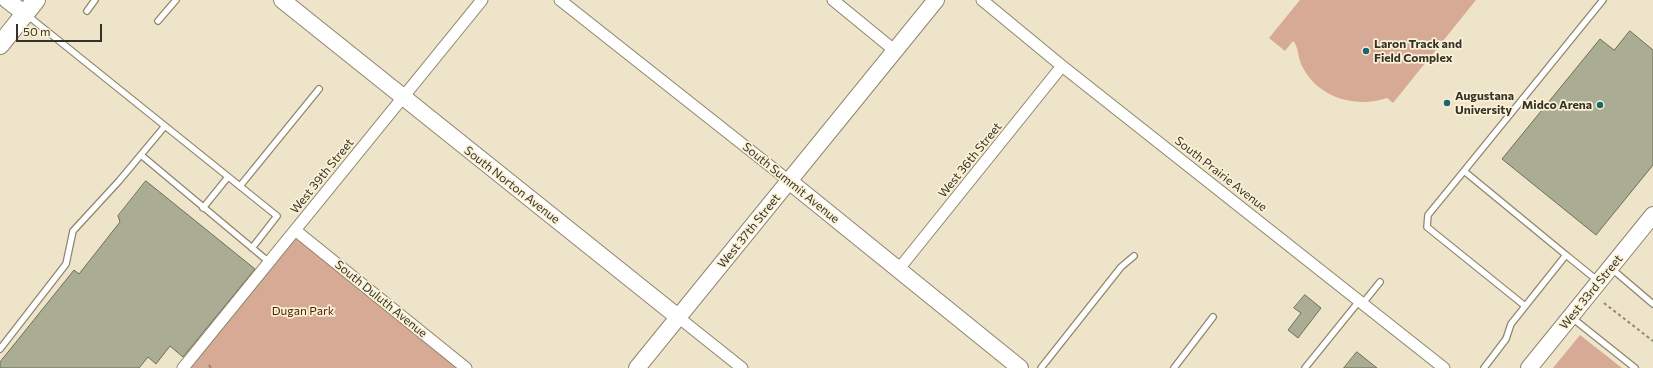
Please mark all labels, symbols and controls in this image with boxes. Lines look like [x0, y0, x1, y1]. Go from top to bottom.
scale bar [18, 16, 104, 42]
text: 50 m [23, 24, 51, 38]
place label: Laron Track and Field Complex [1374, 37, 1462, 65]
marker: Laron Track and Field Complex [1361, 46, 1371, 56]
place label: Augustana University [1455, 89, 1514, 117]
marker: Augustana University [1442, 98, 1452, 108]
place label: Midco Arena [1522, 98, 1592, 112]
marker: Midco Arena [1595, 100, 1605, 110]
street label: West 36th Street [935, 120, 1005, 200]
street label: South Prairie Avenue [1172, 134, 1270, 214]
street label: West 39th Street [287, 136, 357, 216]
street label: South Summit Avenue [740, 140, 842, 226]
street label: South Norton Avenue [461, 143, 563, 227]
street label: West 37th Street [715, 191, 783, 271]
street label: West 33rd Street [1557, 252, 1625, 332]
street label: South Duluth Avenue [332, 257, 430, 341]
park label: Dugan Park [272, 304, 334, 318]

